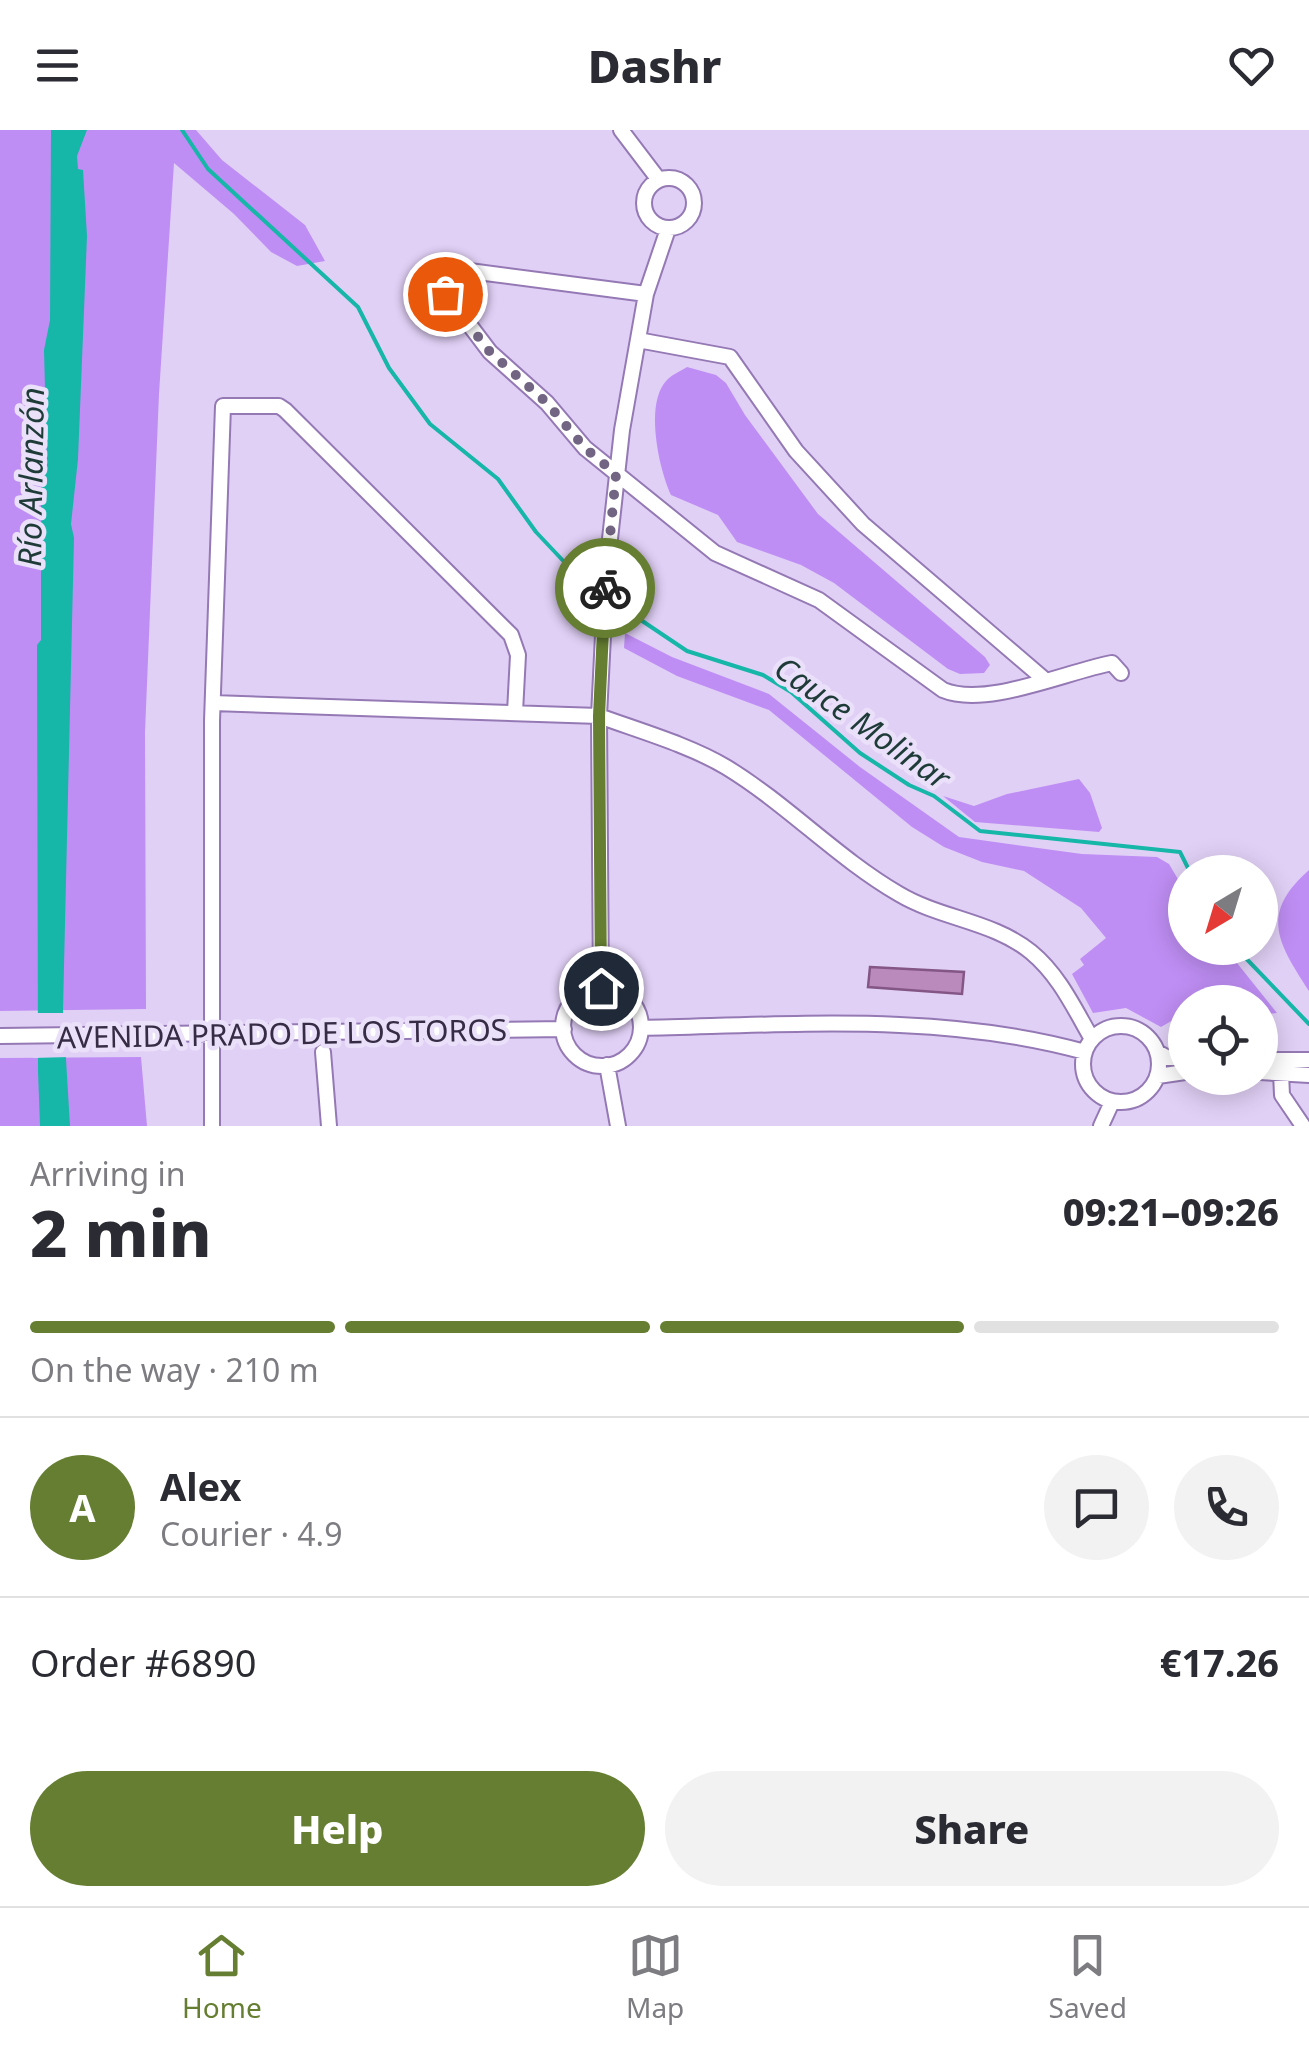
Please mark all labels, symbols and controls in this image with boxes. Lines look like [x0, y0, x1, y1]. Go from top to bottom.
text: Dashr [588, 35, 721, 96]
icon: menu [30, 38, 85, 93]
icon: heart [1224, 38, 1279, 93]
pin [403, 252, 488, 337]
icon: bag [418, 267, 473, 322]
water label: Río Arlanzón [7, 387, 53, 567]
courier [555, 538, 655, 638]
icon: bike [578, 561, 633, 616]
water label: Cauce Molinar [767, 646, 960, 799]
north arrow [1168, 855, 1278, 965]
map controls [1168, 855, 1278, 1095]
pin [559, 946, 644, 1031]
icon: home [574, 961, 629, 1016]
button: locate [1168, 985, 1278, 1095]
street label: AVENIDA PRADO DE LOS TOROS [57, 1009, 507, 1057]
text: Arriving in [30, 1152, 185, 1195]
text: 09:21–09:26 [1063, 1185, 1279, 1237]
text: 2 min [30, 1188, 212, 1276]
text: On the way · 210 m [30, 1348, 319, 1391]
button: chat [1044, 1455, 1149, 1560]
button: phone [1174, 1455, 1279, 1560]
text: Alex [160, 1460, 242, 1512]
text: A [69, 1481, 96, 1533]
text: Courier · 4.9 [160, 1512, 343, 1555]
text: Order #6890 [30, 1636, 256, 1688]
text: €17.26 [1160, 1636, 1279, 1688]
button: Help [30, 1771, 645, 1886]
button: Share [665, 1771, 1279, 1886]
tab: Home [182, 1928, 262, 2026]
tab: Map [626, 1928, 684, 2026]
tab: Saved [1049, 1928, 1127, 2026]

